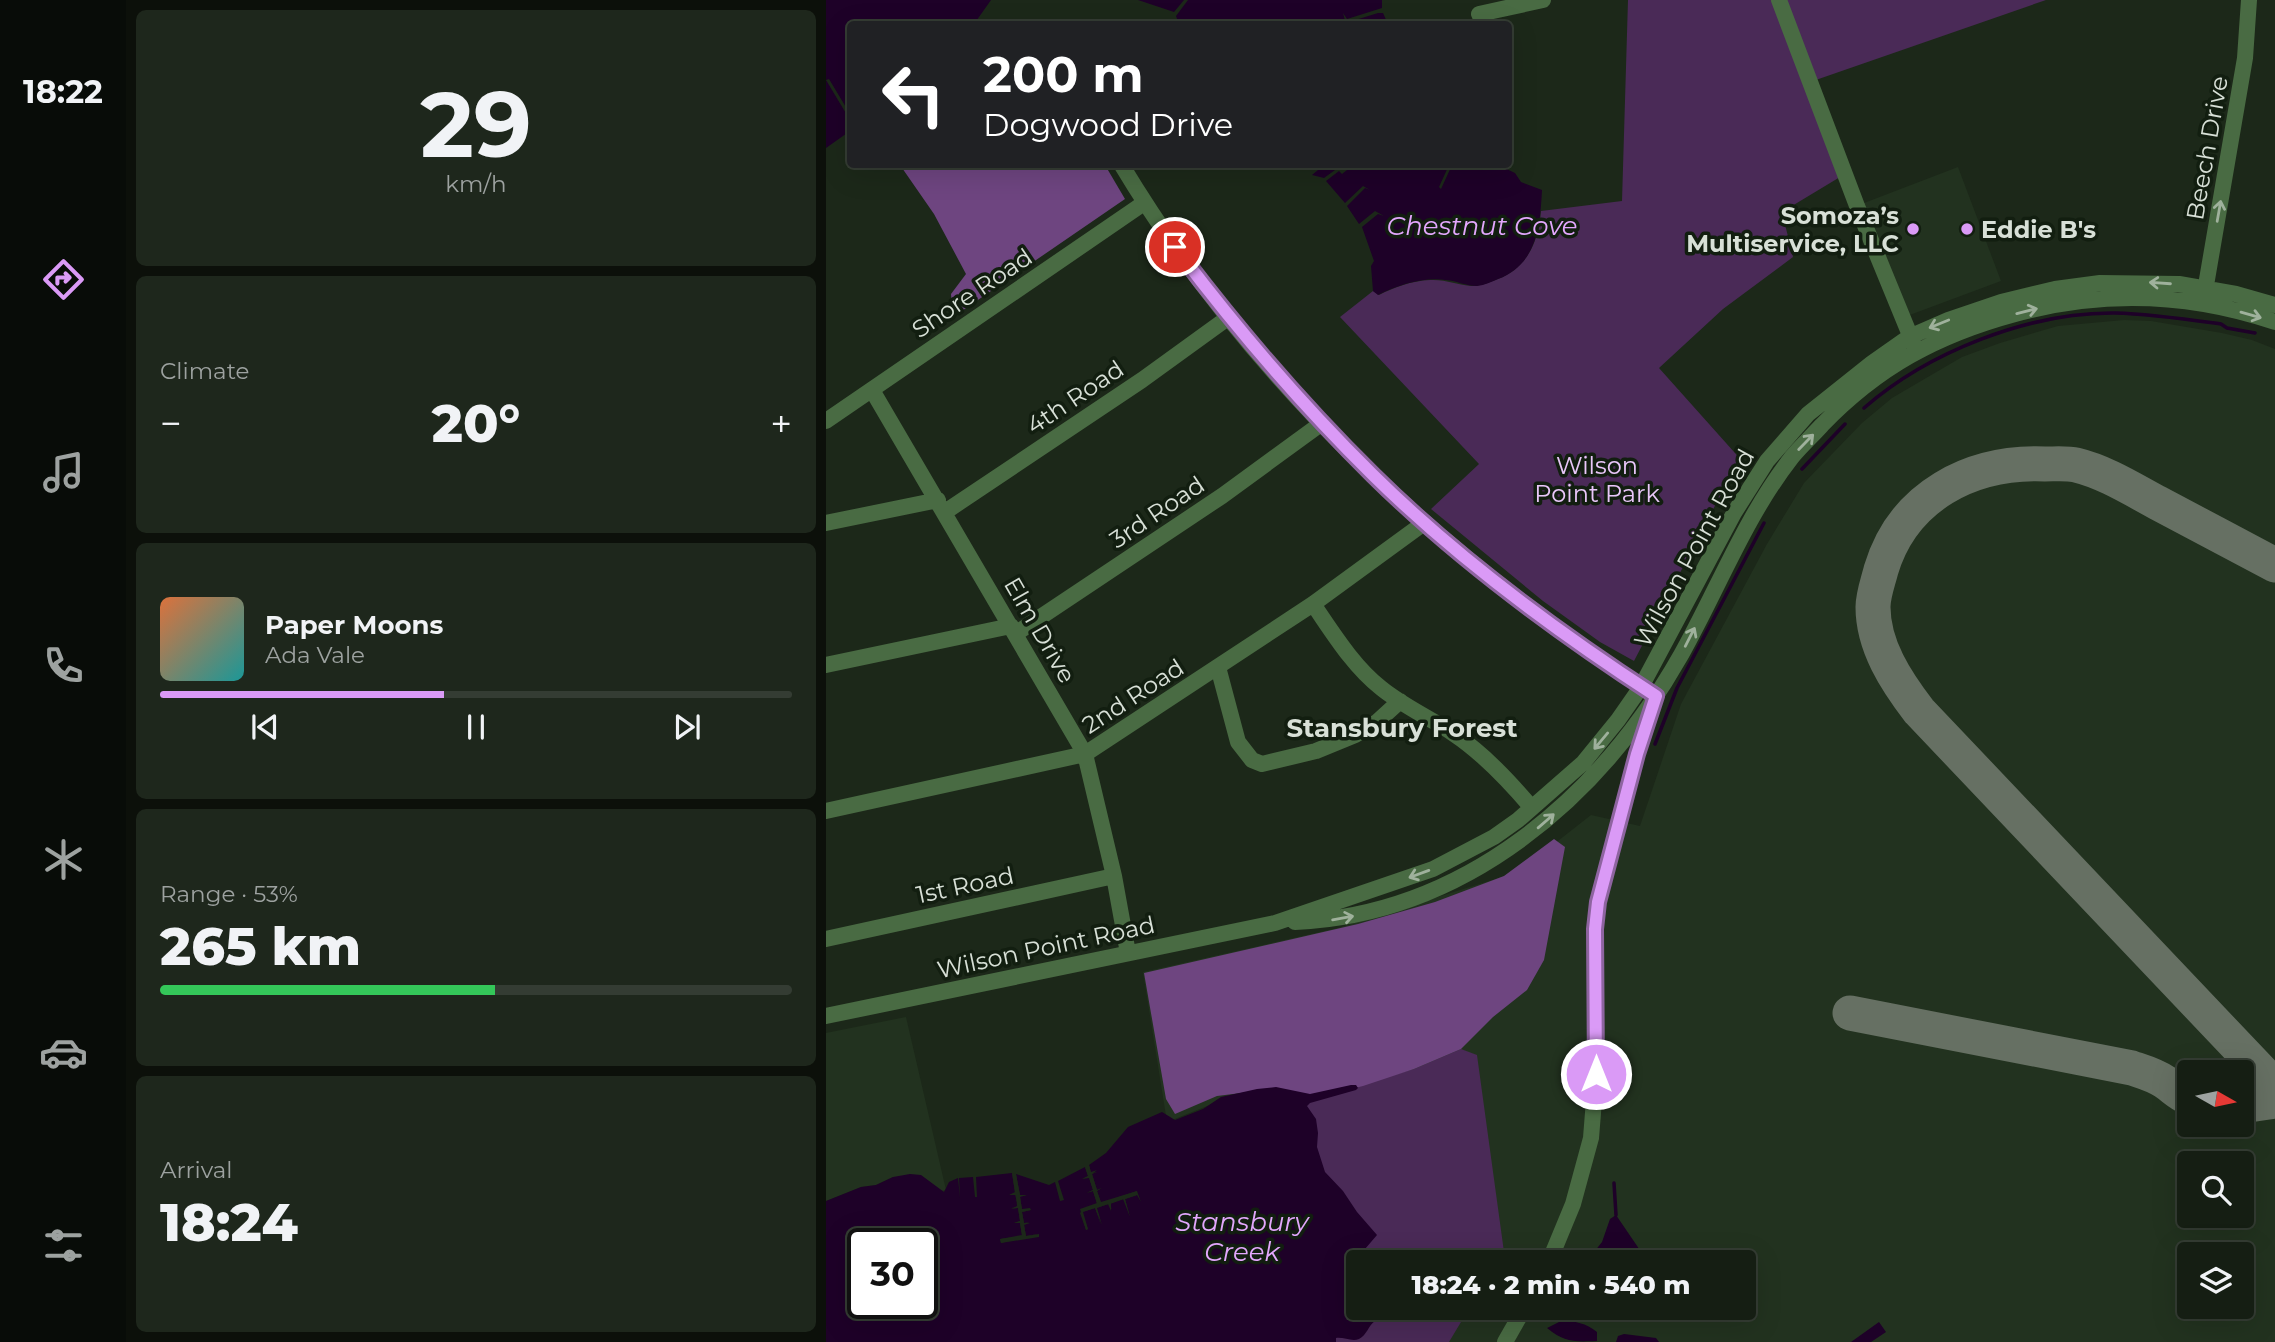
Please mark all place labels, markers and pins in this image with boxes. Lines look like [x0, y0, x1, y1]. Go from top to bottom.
place label: Somoza’s Multiservice, LLC [1686, 201, 1899, 258]
place label: Eddie B's [1981, 215, 2096, 244]
pin [1145, 217, 1205, 277]
marker: Somoza’s Multiservice, LLC [1905, 221, 1921, 237]
marker: Eddie B's [1959, 221, 1975, 237]

